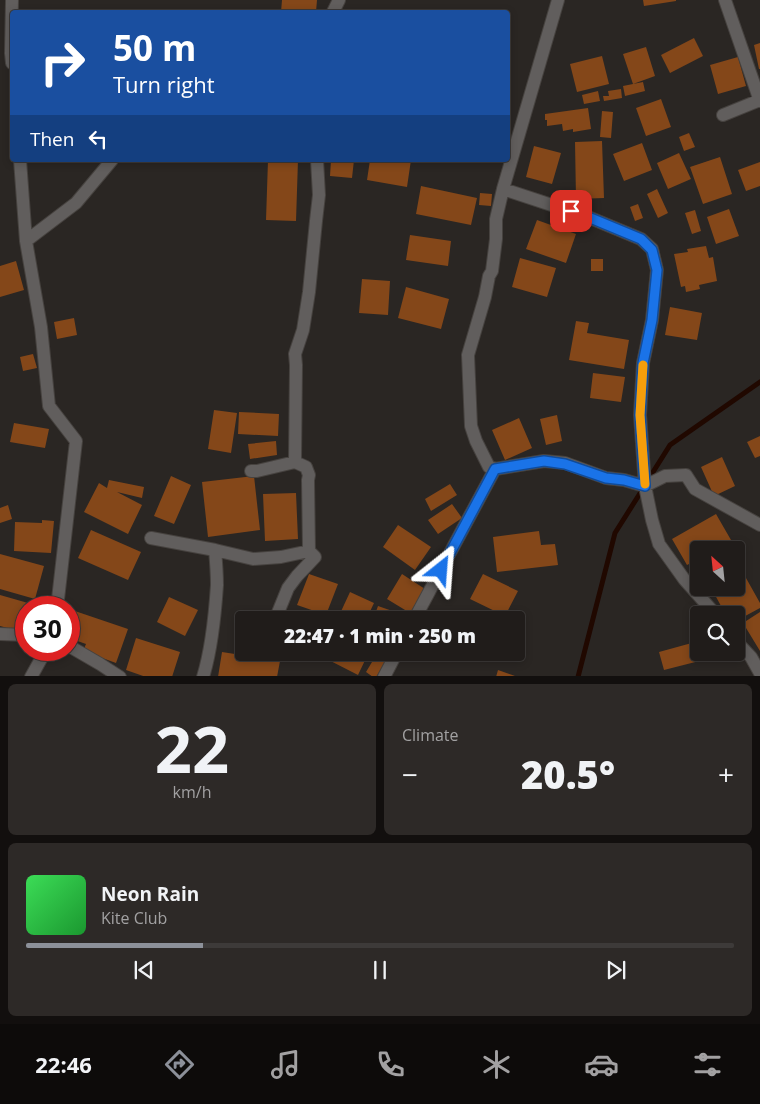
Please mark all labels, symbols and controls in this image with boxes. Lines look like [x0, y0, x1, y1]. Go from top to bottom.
text: 50 m [113, 24, 196, 71]
icon: right [30, 30, 95, 95]
text: Turn right [113, 69, 215, 99]
icon: left [84, 125, 112, 153]
text: Then [30, 126, 74, 152]
pin [550, 190, 592, 232]
icon: arrive [557, 197, 585, 225]
north arrow [690, 541, 745, 596]
map controls [690, 541, 745, 661]
position arrow [414, 543, 466, 595]
speed limit sign: 30 [15, 596, 80, 661]
button: search [690, 606, 745, 661]
text: 22:47 · 1 min · 250 m [284, 623, 476, 649]
text: 22 [155, 704, 229, 792]
text: Climate [402, 724, 459, 746]
text: 20.5° [521, 748, 615, 800]
text: − [402, 755, 418, 793]
text: + [718, 755, 734, 793]
text: km/h [173, 781, 211, 803]
text: Neon Rain [101, 881, 199, 907]
text: Kite Club [101, 907, 167, 929]
icon: previous [130, 956, 158, 984]
icon: pause [366, 956, 394, 984]
icon: next [602, 956, 630, 984]
icon: directions [162, 1047, 197, 1082]
icon: music [268, 1047, 303, 1082]
icon: phone [373, 1047, 408, 1082]
icon: climate [479, 1047, 514, 1082]
icon: car [584, 1047, 619, 1082]
icon: filters [690, 1047, 725, 1082]
text: 22:46 [35, 1049, 92, 1079]

